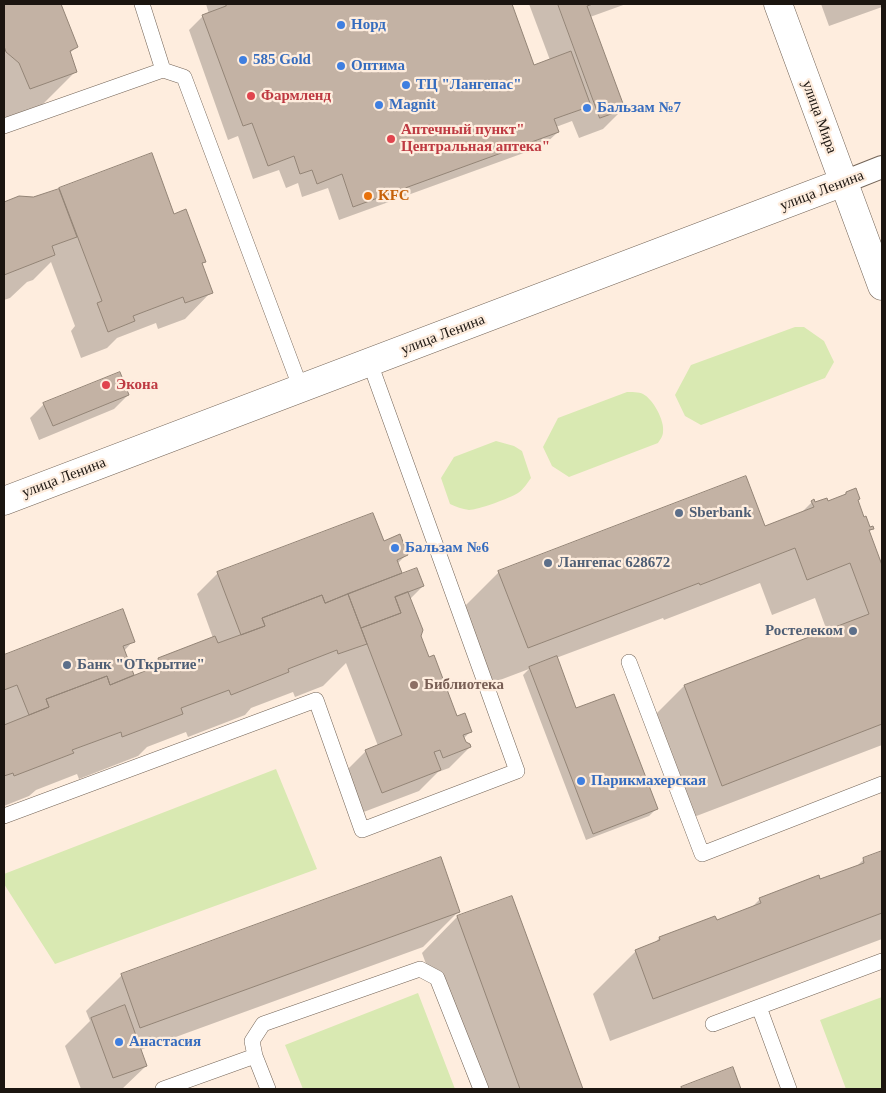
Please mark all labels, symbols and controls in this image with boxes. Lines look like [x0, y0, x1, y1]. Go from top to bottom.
place label: Норд [351, 16, 386, 34]
marker: Норд [335, 19, 347, 31]
place label: 585 Gold [253, 51, 311, 69]
marker: 585 Gold [237, 54, 249, 66]
place label: Оптима [351, 57, 405, 75]
marker: Оптима [335, 60, 347, 72]
place label: ТЦ "Лангепас" [416, 76, 521, 94]
street label: улица Мира [797, 78, 841, 156]
marker: ТЦ "Лангепас" [400, 79, 412, 91]
place label: Фармленд [261, 87, 331, 105]
marker: Фармленд [245, 90, 257, 102]
place label: Magnit [389, 96, 436, 114]
marker: Magnit [373, 99, 385, 111]
place label: Бальзам №7 [597, 99, 681, 117]
marker: Бальзам №7 [581, 102, 593, 114]
place label: Аптечный пункт" Центральная аптека" [401, 121, 550, 156]
marker: Аптечный пункт" Центральная аптека" [385, 133, 397, 145]
street label: улица Ленина [778, 167, 866, 215]
place label: KFC [378, 187, 410, 205]
marker: KFC [362, 190, 374, 202]
street label: улица Ленина [399, 311, 487, 359]
place label: Экона [116, 376, 158, 394]
marker: Экона [100, 379, 112, 391]
street label: улица Ленина [20, 454, 108, 502]
place label: Sberbank [689, 504, 752, 522]
marker: Sberbank [673, 507, 685, 519]
place label: Бальзам №6 [405, 539, 489, 557]
marker: Бальзам №6 [389, 542, 401, 554]
place label: Лангепас 628672 [558, 554, 670, 572]
marker: Лангепас 628672 [542, 557, 554, 569]
place label: Ростелеком [765, 622, 843, 640]
marker: Ростелеком [847, 625, 859, 637]
place label: Банк "ОТкрытие" [77, 656, 205, 674]
marker: Банк "ОТкрытие" [61, 659, 73, 671]
place label: Библиотека [424, 676, 504, 694]
marker: Библиотека [408, 679, 420, 691]
place label: Парикмахерская [591, 772, 706, 790]
marker: Парикмахерская [575, 775, 587, 787]
place label: Анастасия [129, 1033, 201, 1051]
marker: Анастасия [113, 1036, 125, 1048]

